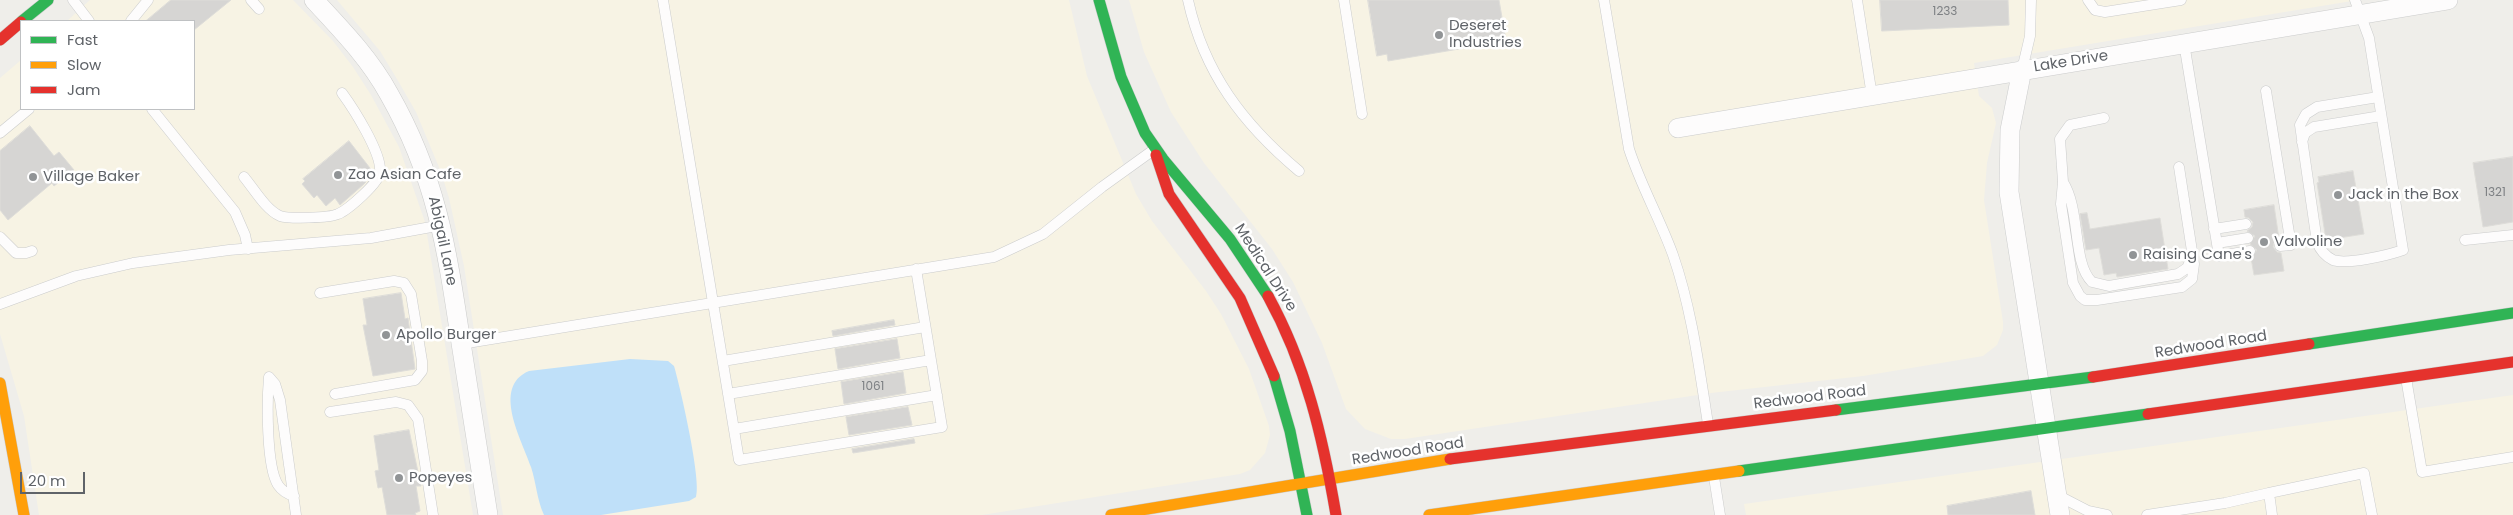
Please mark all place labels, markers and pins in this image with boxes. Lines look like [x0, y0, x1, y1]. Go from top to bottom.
place label: Deseret Industries [1449, 17, 1522, 52]
marker: Deseret Industries [1433, 29, 1445, 41]
place label: Zao Asian Cafe [348, 166, 461, 184]
place label: Village Baker [43, 168, 140, 186]
marker: Zao Asian Cafe [332, 169, 344, 181]
marker: Village Baker [27, 171, 39, 183]
place label: Jack in the Box [2348, 186, 2459, 204]
marker: Jack in the Box [2332, 189, 2344, 201]
place label: Valvoline [2274, 233, 2342, 251]
marker: Valvoline [2258, 236, 2270, 248]
place label: Raising Cane's [2143, 246, 2252, 264]
marker: Raising Cane's [2127, 249, 2139, 261]
place label: Apollo Burger [396, 326, 496, 344]
marker: Apollo Burger [380, 329, 392, 341]
place label: Popeyes [409, 469, 472, 487]
marker: Popeyes [393, 472, 405, 484]

